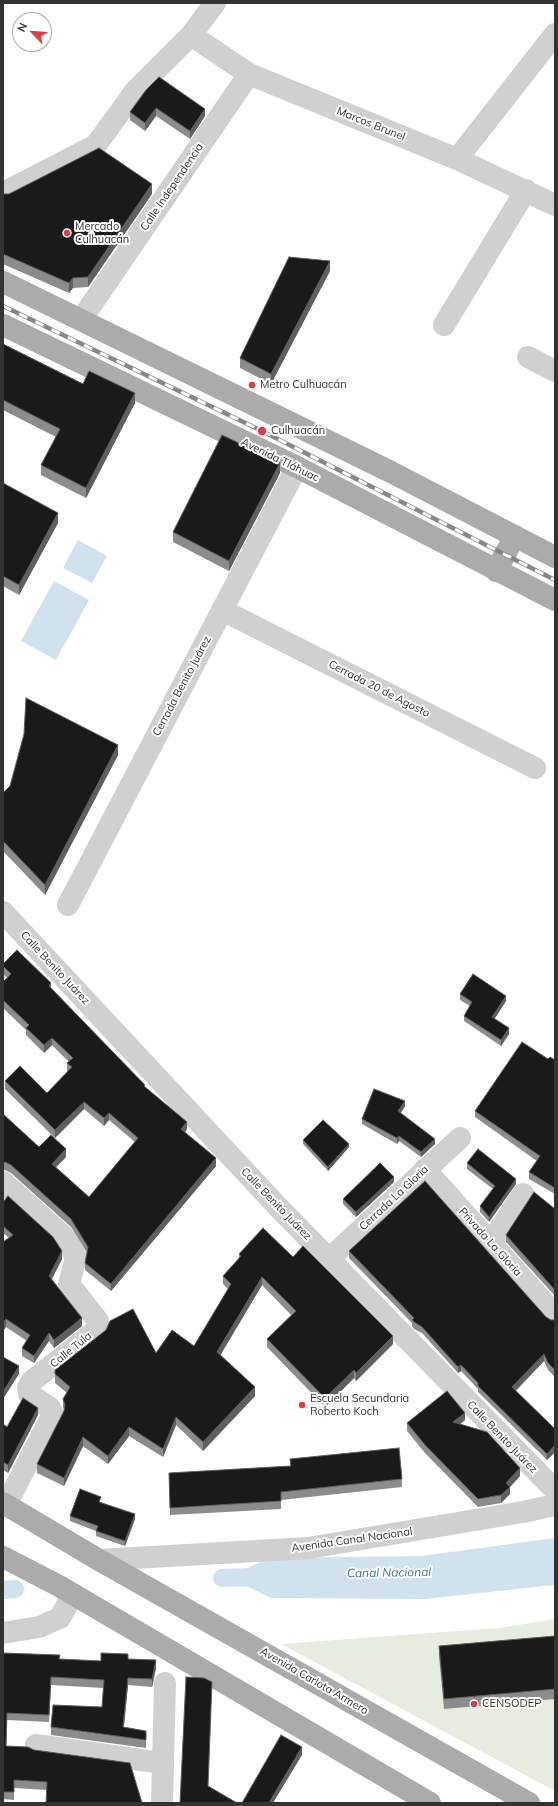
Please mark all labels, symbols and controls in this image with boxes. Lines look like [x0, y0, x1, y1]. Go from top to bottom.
north arrow [12, 12, 52, 52]
text: N [14, 21, 30, 34]
street label: Marcos Brunel [335, 104, 407, 144]
street label: Calle Independencia [138, 141, 206, 233]
place label: Mercado Culhuacán [75, 220, 129, 246]
marker: Mercado Culhuacán [62, 228, 72, 238]
place label: Metro Culhuacán [260, 378, 347, 392]
marker: Metro Culhuacán [247, 380, 257, 390]
place label: Culhuacán [271, 424, 325, 438]
marker: Culhuacán [256, 425, 268, 437]
street label: Avenida Tláhuac [239, 435, 321, 485]
street label: Cerrada Benito Juárez [150, 634, 214, 738]
street label: Cerrada 20 de Agosto [326, 658, 432, 720]
street label: Calle Benito Juárez [18, 929, 92, 1007]
street label: Cerrada La Gloria [357, 1163, 431, 1233]
street label: Calle Benito Juárez [238, 1165, 314, 1243]
street label: Privada La Gloria [456, 1205, 524, 1279]
street label: Calle Tula [48, 1329, 94, 1371]
place label: Escuela Secundaria Roberto Koch [310, 1392, 409, 1418]
street label: Calle Benito Juárez [464, 1398, 540, 1476]
marker: Escuela Secundaria Roberto Koch [297, 1400, 307, 1410]
street label: Avenida Canal Nacional [291, 1525, 413, 1555]
water label: Canal Nacional [347, 1565, 431, 1581]
street label: Avenida Carlota Armero [258, 1645, 370, 1717]
place label: CENSODEP [482, 1697, 541, 1711]
marker: CENSODEP [469, 1699, 479, 1709]

